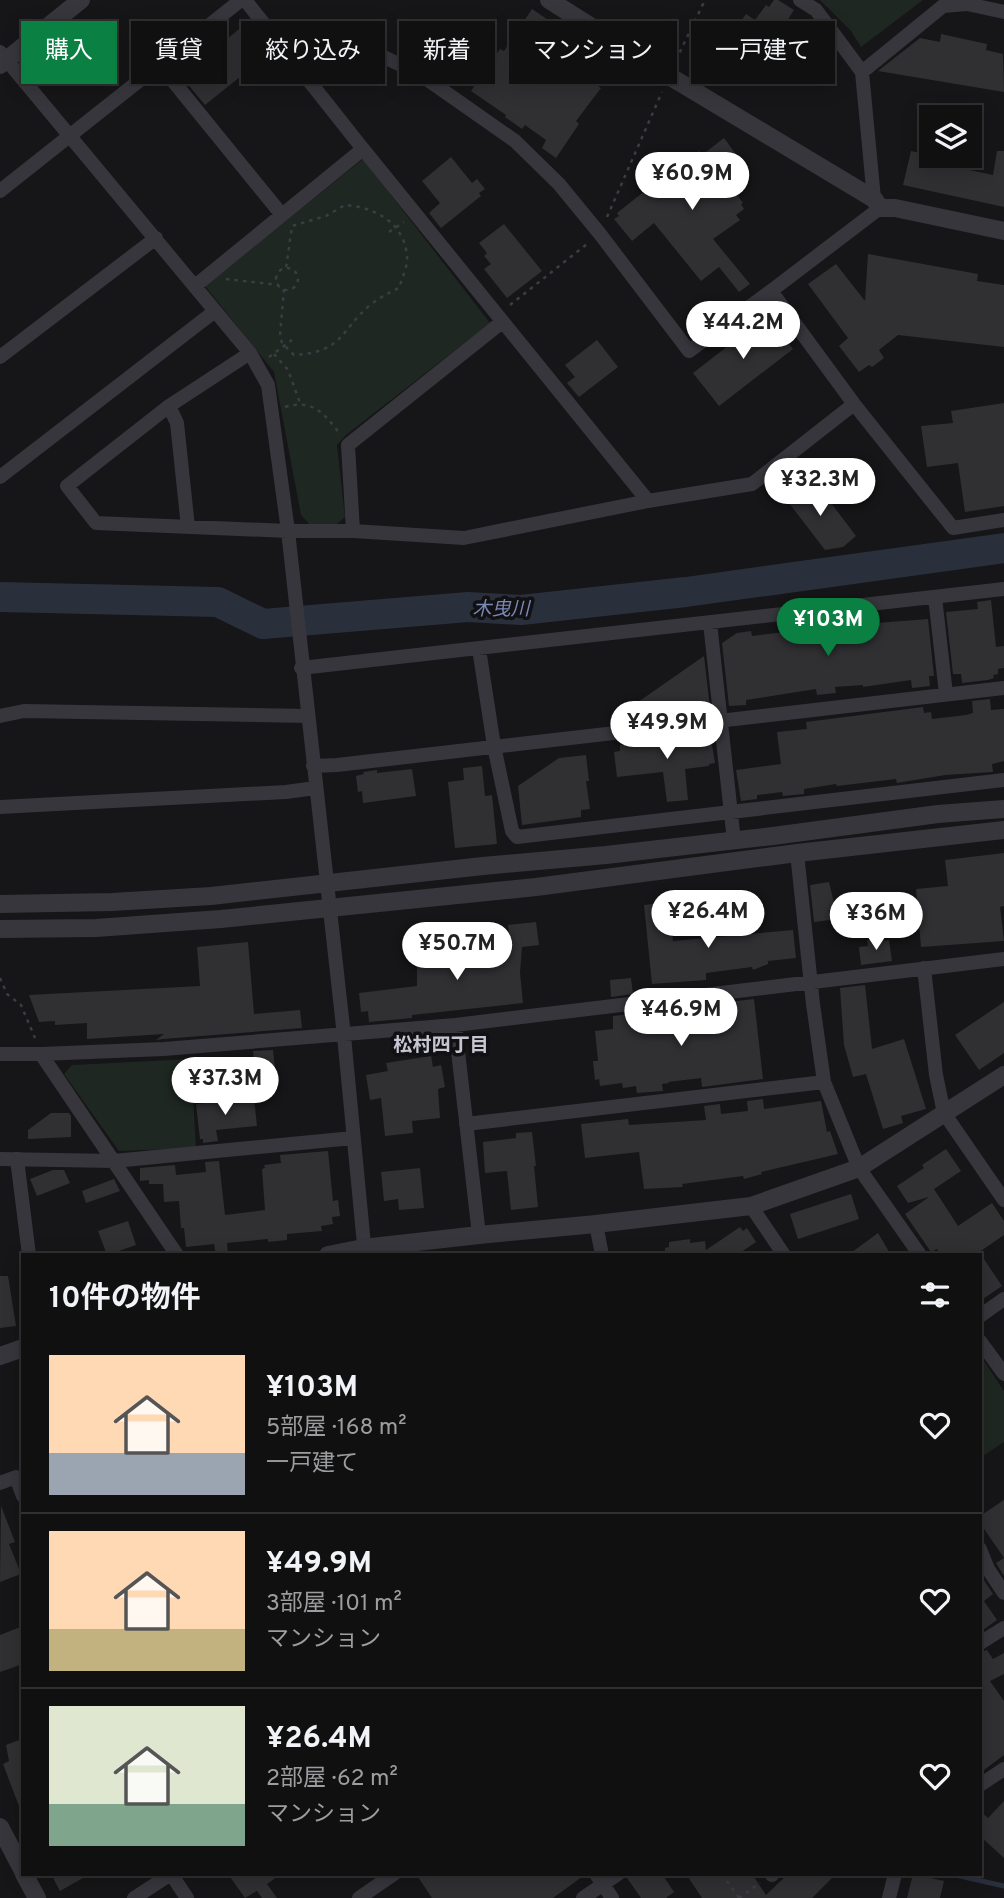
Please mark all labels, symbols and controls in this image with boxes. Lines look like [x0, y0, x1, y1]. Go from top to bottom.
chip: 購入 [21, 21, 117, 84]
chip: 賃貸 [131, 21, 227, 84]
chip: 絞り込み [241, 21, 385, 84]
chip: 新着 [399, 21, 495, 84]
chip: マンション [509, 21, 677, 84]
chip: 一戸建て [691, 21, 835, 84]
map controls [919, 105, 982, 168]
button: layers [919, 105, 982, 168]
pin: ¥60.9M [635, 152, 749, 212]
text: ¥60.9M [651, 160, 733, 189]
pin: ¥44.2M [686, 302, 800, 361]
text: ¥44.2M [702, 309, 784, 338]
pin: ¥32.3M [763, 458, 877, 518]
text: ¥32.3M [780, 466, 860, 495]
water label: 木曳川 [472, 598, 531, 622]
pin: ¥103M [779, 598, 877, 658]
text: ¥103M [793, 606, 863, 635]
pin: ¥49.9M [610, 702, 724, 761]
text: ¥49.9M [626, 709, 708, 738]
pin: ¥26.4M [651, 890, 765, 950]
pin: ¥36M [835, 892, 917, 952]
text: ¥26.4M [667, 898, 749, 927]
text: ¥36M [846, 900, 906, 929]
pin: ¥50.7M [400, 922, 514, 982]
text: ¥50.7M [418, 930, 496, 959]
pin: ¥46.9M [624, 988, 738, 1048]
text: ¥46.9M [640, 996, 722, 1025]
district label: 松村四丁目 [393, 1034, 489, 1058]
pin: ¥37.3M [168, 1058, 282, 1117]
text: ¥37.3M [188, 1065, 262, 1094]
icon: filters [916, 1276, 954, 1314]
text: 10件の物件 [49, 1281, 201, 1318]
text: ¥103M [266, 1370, 358, 1407]
icon: home [105, 1383, 189, 1467]
icon: heart [916, 1406, 954, 1444]
text: 5部屋 · 168 m² [266, 1414, 407, 1443]
text: 一戸建て [266, 1450, 358, 1479]
text: ¥49.9M [266, 1546, 372, 1583]
icon: home [105, 1559, 189, 1643]
icon: heart [916, 1582, 954, 1620]
text: 3部屋 · 101 m² [266, 1590, 402, 1619]
text: マンション [266, 1626, 381, 1655]
text: ¥26.4M [266, 1721, 372, 1758]
icon: home [105, 1734, 189, 1818]
icon: heart [916, 1757, 954, 1795]
text: 2部屋 · 62 m² [266, 1765, 398, 1794]
text: マンション [266, 1801, 381, 1830]

